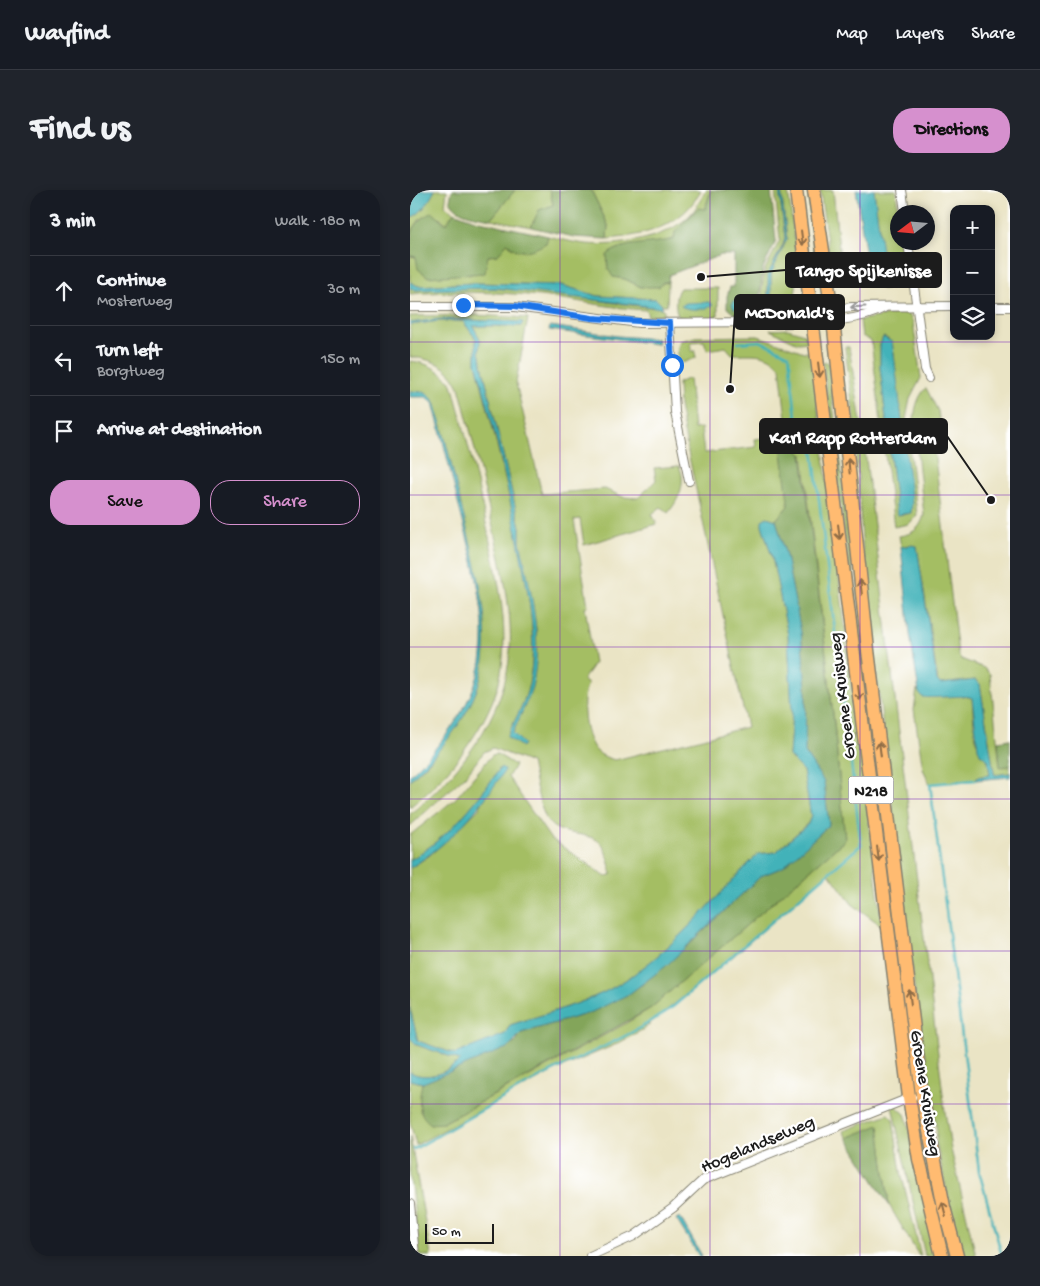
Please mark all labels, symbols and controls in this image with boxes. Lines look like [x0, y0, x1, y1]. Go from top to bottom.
text: Wayfind [25, 20, 109, 49]
text: Map [836, 24, 868, 45]
text: Layers [896, 24, 943, 45]
text: Share [971, 24, 1015, 45]
button: Directions [893, 108, 1010, 153]
text: Find us [30, 110, 130, 151]
north arrow [890, 205, 935, 250]
map controls [950, 205, 995, 340]
button: + [950, 205, 995, 250]
text: 3 min [50, 210, 95, 235]
text: Walk · 180 m [275, 213, 360, 232]
one-way arrow [797, 230, 807, 246]
button: − [950, 250, 995, 295]
callout: Tango Spijkenisse [786, 253, 941, 287]
text: Tango Spijkenisse [794, 261, 933, 284]
text: Continue [97, 270, 166, 293]
icon: ahead [50, 277, 78, 305]
text: 30 m [327, 281, 360, 300]
text: Mosterweg [97, 293, 173, 312]
route end [452, 294, 475, 317]
callout: McDonald's [735, 295, 844, 329]
button: layers [950, 295, 995, 340]
one-way arrow [850, 302, 866, 311]
text: McDonald's [745, 303, 834, 326]
text: Turn left [97, 340, 161, 363]
icon: left [50, 347, 78, 375]
text: 150 m [321, 351, 360, 370]
route start [661, 354, 684, 377]
one-way arrow [814, 362, 824, 378]
text: Borgtweg [97, 363, 165, 382]
icon: arrive [50, 417, 78, 445]
text: Arrive at destination [97, 419, 261, 442]
callout: Karl Rapp Rotterdam [760, 419, 947, 453]
text: Karl Rapp Rotterdam [768, 428, 937, 451]
one-way arrow [844, 458, 854, 474]
button: Save [50, 480, 200, 525]
button: Share [210, 480, 360, 525]
one-way arrow [834, 523, 844, 539]
one-way arrow [856, 579, 866, 595]
street label: Groene Kruisweg [825, 631, 862, 760]
one-way arrow [854, 685, 864, 701]
one-way arrow [875, 741, 885, 757]
road number: N218 [848, 776, 894, 804]
one-way arrow [874, 846, 884, 862]
one-way arrow [905, 989, 915, 1005]
street label: Groene Kruisweg [904, 1029, 945, 1158]
street label: Hogelandseweg [698, 1112, 818, 1179]
one-way arrow [939, 1201, 948, 1217]
scale bar [425, 1221, 494, 1244]
text: 50 m [432, 1224, 461, 1241]

